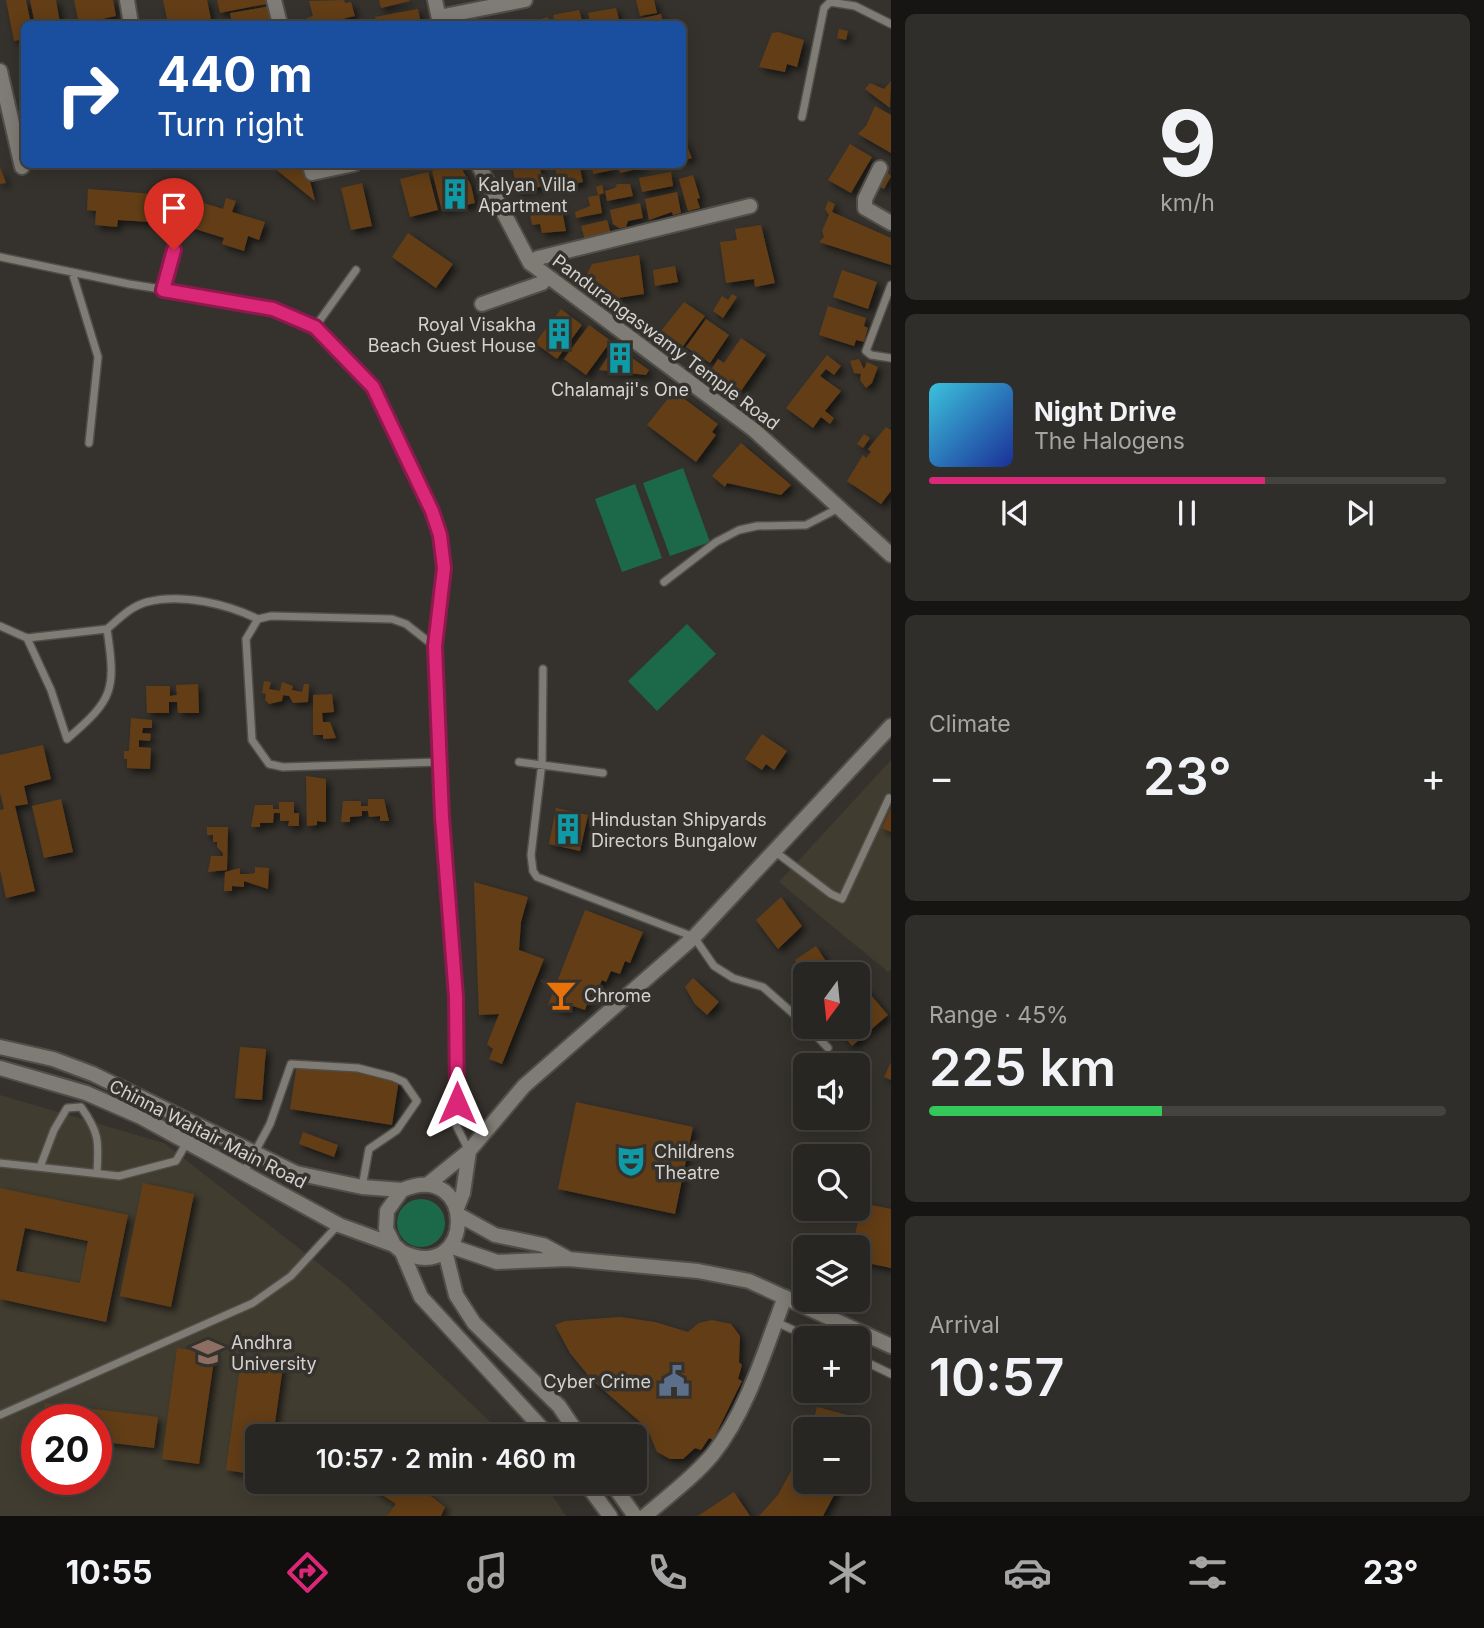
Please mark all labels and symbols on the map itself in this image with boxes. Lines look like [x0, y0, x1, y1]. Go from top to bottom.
place label: Kalyan Villa Apartment [478, 174, 576, 216]
building icon: Kalyan Villa Apartment [438, 177, 472, 211]
pin [144, 178, 204, 250]
street label: Pandurangaswamy Temple Road [549, 250, 783, 434]
place label: Royal Visakha Beach Guest House [368, 314, 536, 356]
building icon: Royal Visakha Beach Guest House [542, 317, 576, 351]
building icon: Chalamaji's One [603, 341, 637, 375]
place label: Chalamaji's One [551, 379, 689, 400]
place label: Hindustan Shipyards Directors Bungalow [591, 809, 767, 851]
building icon: Hindustan Shipyards Directors Bungalow [551, 812, 585, 846]
north arrow [793, 962, 870, 1040]
bar icon: Chrome [544, 978, 578, 1012]
place label: Chrome [584, 985, 651, 1006]
position arrow [420, 1066, 494, 1140]
street label: Chinna Waltair Main Road [106, 1075, 310, 1193]
place label: Childrens Theatre [654, 1141, 735, 1183]
theatre icon: Childrens Theatre [614, 1144, 648, 1178]
place label: Andhra University [231, 1332, 317, 1374]
school or university icon: Andhra University [191, 1335, 225, 1369]
public building icon: Cyber Crime [657, 1364, 691, 1398]
place label: Cyber Crime [543, 1371, 651, 1392]
speed limit sign: 20 [21, 1404, 112, 1495]

